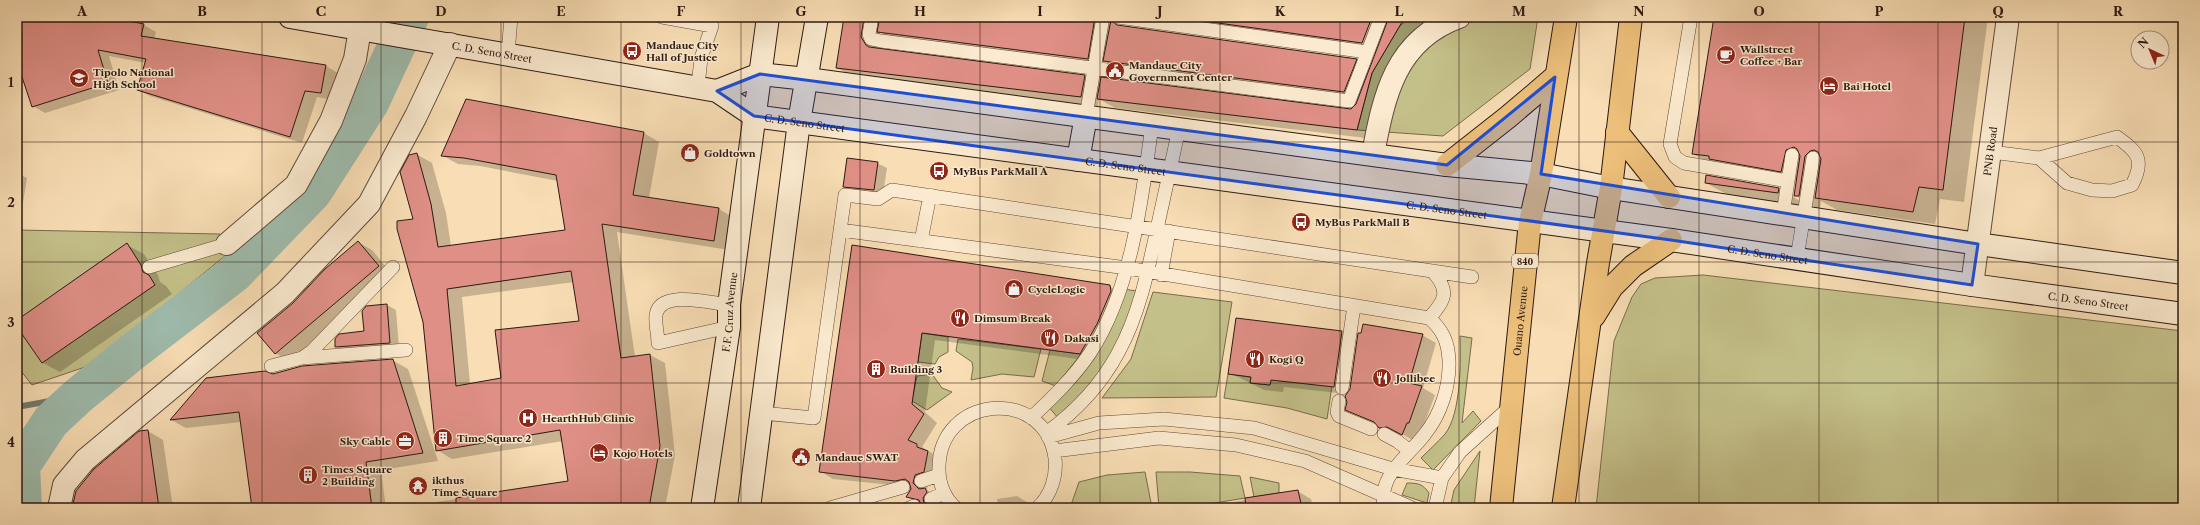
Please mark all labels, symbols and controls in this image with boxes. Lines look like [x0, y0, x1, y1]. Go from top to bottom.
text: A [76, 3, 88, 19]
text: B [197, 3, 207, 19]
text: C [316, 3, 326, 19]
text: D [435, 3, 447, 19]
text: E [556, 3, 566, 19]
text: F [677, 3, 686, 19]
text: G [795, 3, 807, 19]
text: H [914, 3, 926, 19]
text: I [1037, 3, 1043, 19]
text: J [1155, 3, 1163, 19]
text: K [1275, 3, 1286, 19]
text: L [1395, 3, 1404, 19]
text: M [1512, 3, 1526, 19]
text: N [1633, 3, 1645, 19]
text: O [1753, 3, 1765, 19]
text: P [1875, 3, 1884, 19]
text: Q [1992, 3, 2004, 19]
text: R [2113, 3, 2124, 19]
north arrow [2130, 30, 2170, 70]
text: N [2135, 34, 2152, 51]
street label: C. D. Seno Street [451, 39, 534, 65]
place label: Mandaue City Hall of Justice [646, 39, 719, 64]
bus stop icon: Mandaue City Hall of Justice [621, 40, 643, 62]
place label: Wallstreet Coffee + Bar [1739, 43, 1802, 68]
cafe icon: Wallstreet Coffee + Bar [1715, 44, 1737, 66]
place label: Mandaue City Government Center [1129, 59, 1232, 84]
public building icon: Mandaue City Government Center [1104, 60, 1126, 82]
place label: Tipolo National High School [93, 66, 174, 91]
school or university icon: Tipolo National High School [68, 67, 90, 89]
text: 1 [8, 74, 14, 90]
hotel icon: Bai Hotel [1818, 75, 1840, 97]
place label: Bai Hotel [1843, 80, 1892, 93]
street label: C. D. Seno Street [763, 111, 846, 135]
street label: PNB Road [1980, 126, 2000, 176]
shop icon: Goldtown [679, 142, 701, 164]
place label: Goldtown [704, 147, 756, 160]
street label: C. D. Seno Street [1084, 154, 1167, 178]
bus stop icon: MyBus ParkMall A [928, 160, 950, 182]
place label: MyBus ParkMall A [953, 165, 1048, 178]
text: 2 [7, 194, 15, 210]
street label: C. D. Seno Street [1406, 198, 1488, 222]
bus stop icon: MyBus ParkMall B [1290, 211, 1312, 233]
place label: MyBus ParkMall B [1315, 216, 1410, 229]
street label: C. D. Seno Street [1726, 242, 1809, 267]
road number: 840 [1512, 254, 1538, 268]
street label: F.F. Cruz Avenue [719, 271, 740, 353]
shop icon: CycleLogic [1003, 278, 1025, 300]
place label: CycleLogic [1028, 283, 1085, 296]
street label: Ouano Avenue [1510, 285, 1530, 356]
street label: C. D. Seno Street [2047, 289, 2130, 313]
restaurant icon: Dimsum Break [949, 307, 971, 329]
place label: Dimsum Break [974, 312, 1051, 325]
text: 3 [7, 314, 15, 330]
restaurant icon: Dakasi [1039, 327, 1061, 349]
place label: Dakasi [1064, 332, 1099, 345]
restaurant icon: Kogi Q [1244, 348, 1266, 370]
place label: Kogi Q [1269, 353, 1304, 366]
building icon: Building 3 [865, 358, 887, 380]
place label: Building 3 [890, 363, 943, 376]
restaurant icon: Jollibee [1371, 367, 1393, 389]
place label: Jollibee [1394, 372, 1435, 385]
hospital icon: HearthHub Clinic [517, 407, 539, 429]
place label: HearthHub Clinic [542, 412, 635, 425]
building icon: Time Square 2 [432, 427, 454, 449]
office icon: Sky Cable [394, 430, 416, 452]
place label: Time Square 2 [457, 432, 531, 445]
text: 4 [7, 434, 15, 450]
place label: Sky Cable [340, 435, 391, 448]
hotel icon: Kojo Hotels [588, 442, 610, 464]
public building icon: Mandaue SWAT [790, 446, 812, 468]
place label: Kojo Hotels [613, 447, 673, 460]
place label: Mandaue SWAT [815, 451, 898, 464]
place label: Times Square 2 Building [322, 463, 392, 488]
building icon: Times Square 2 Building [297, 464, 319, 486]
place label: ikthus Time Square [432, 474, 498, 499]
temple icon: ikthus Time Square [407, 475, 429, 497]

